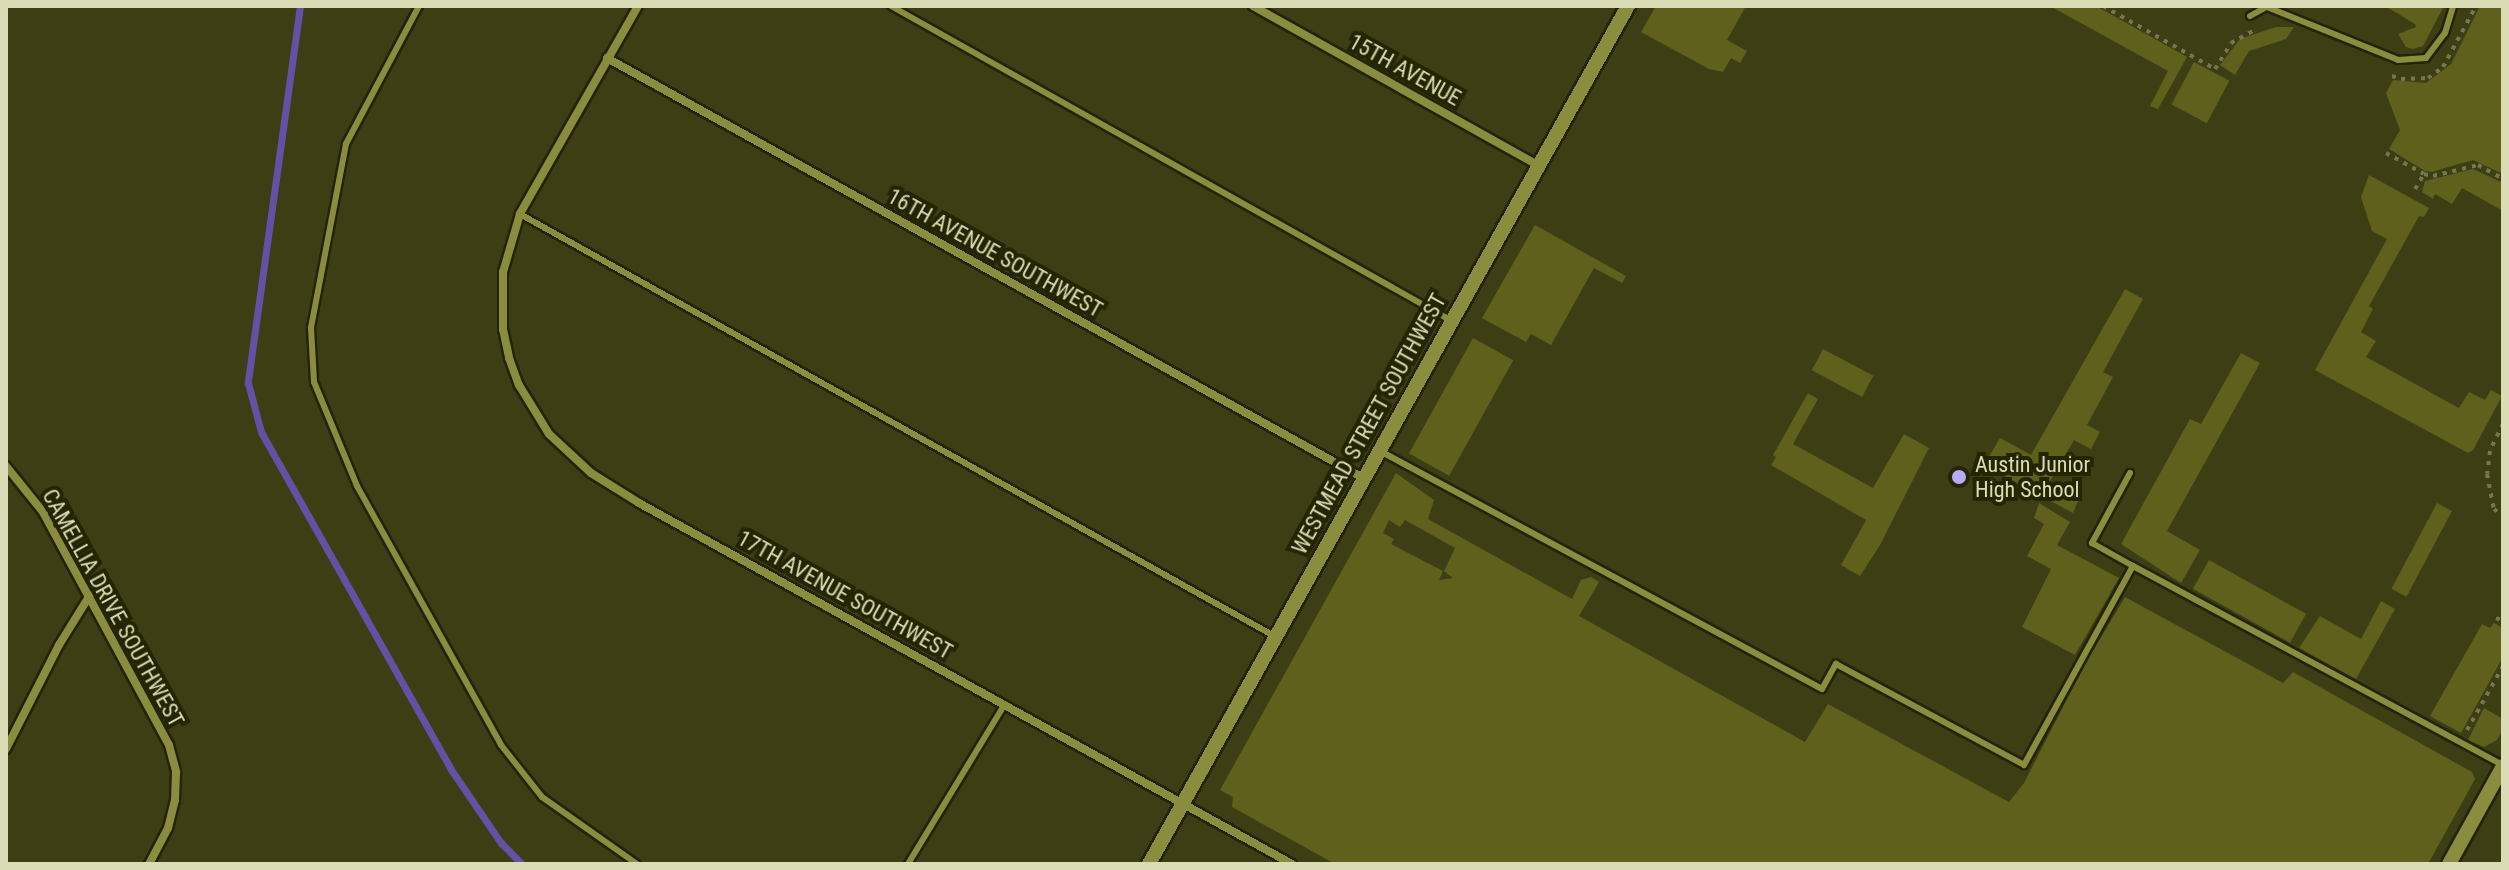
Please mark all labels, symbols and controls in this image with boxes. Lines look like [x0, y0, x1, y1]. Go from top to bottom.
street label: 15TH AVENUE [1344, 28, 1466, 112]
street label: 16TH AVENUE SOUTHWEST [883, 183, 1107, 323]
street label: WESTMEAD STREET SOUTHWEST [1286, 289, 1452, 559]
place label: Austin Junior High School [1975, 451, 2090, 502]
marker: Austin Junior High School [1950, 468, 1968, 486]
street label: CAMELLIA DRIVE SOUTHWEST [37, 485, 189, 731]
street label: 17TH AVENUE SOUTHWEST [733, 525, 957, 665]

